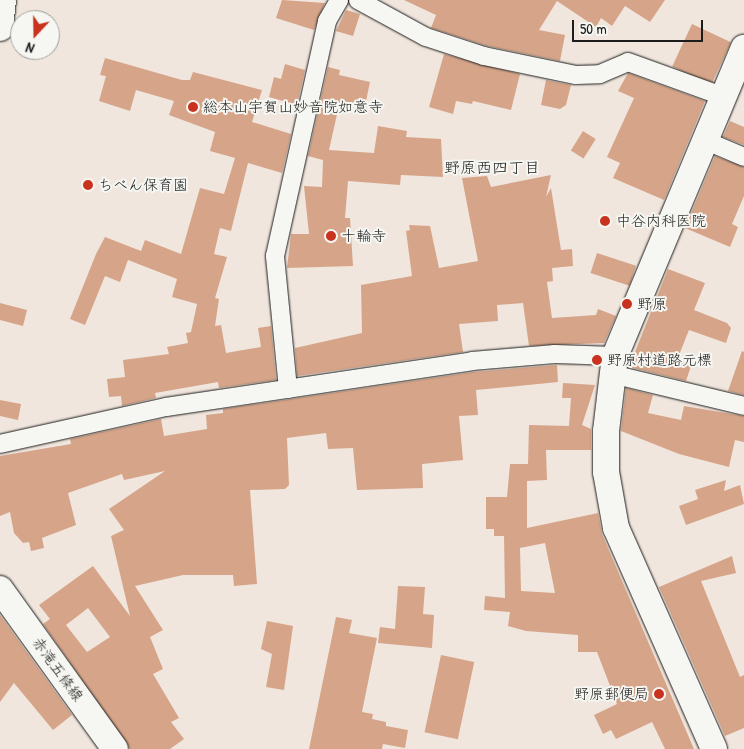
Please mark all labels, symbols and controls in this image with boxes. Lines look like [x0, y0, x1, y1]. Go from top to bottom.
north arrow [10, 10, 60, 60]
scale bar [574, 10, 705, 42]
text: 50 m [580, 18, 607, 39]
text: N [23, 38, 37, 59]
place label: 総本山宇賀山妙音院如意寺 [203, 98, 383, 116]
marker: 総本山宇賀山妙音院如意寺 [187, 101, 199, 113]
district label: 野原西四丁目 [444, 157, 540, 177]
place label: ちべん保育園 [98, 176, 188, 194]
marker: ちべん保育園 [82, 179, 94, 191]
place label: 中谷内科医院 [616, 212, 706, 230]
marker: 中谷内科医院 [598, 214, 612, 228]
place label: 十輪寺 [341, 227, 386, 245]
marker: 十輪寺 [325, 230, 337, 242]
place label: 野原 [637, 295, 667, 313]
marker: 野原 [621, 298, 633, 310]
place label: 野原村道路元標 [607, 351, 712, 369]
marker: 野原村道路元標 [591, 354, 603, 366]
street label: 赤滝五條線 [29, 633, 87, 705]
place label: 野原郵便局 [574, 685, 649, 703]
marker: 野原郵便局 [653, 688, 665, 700]

